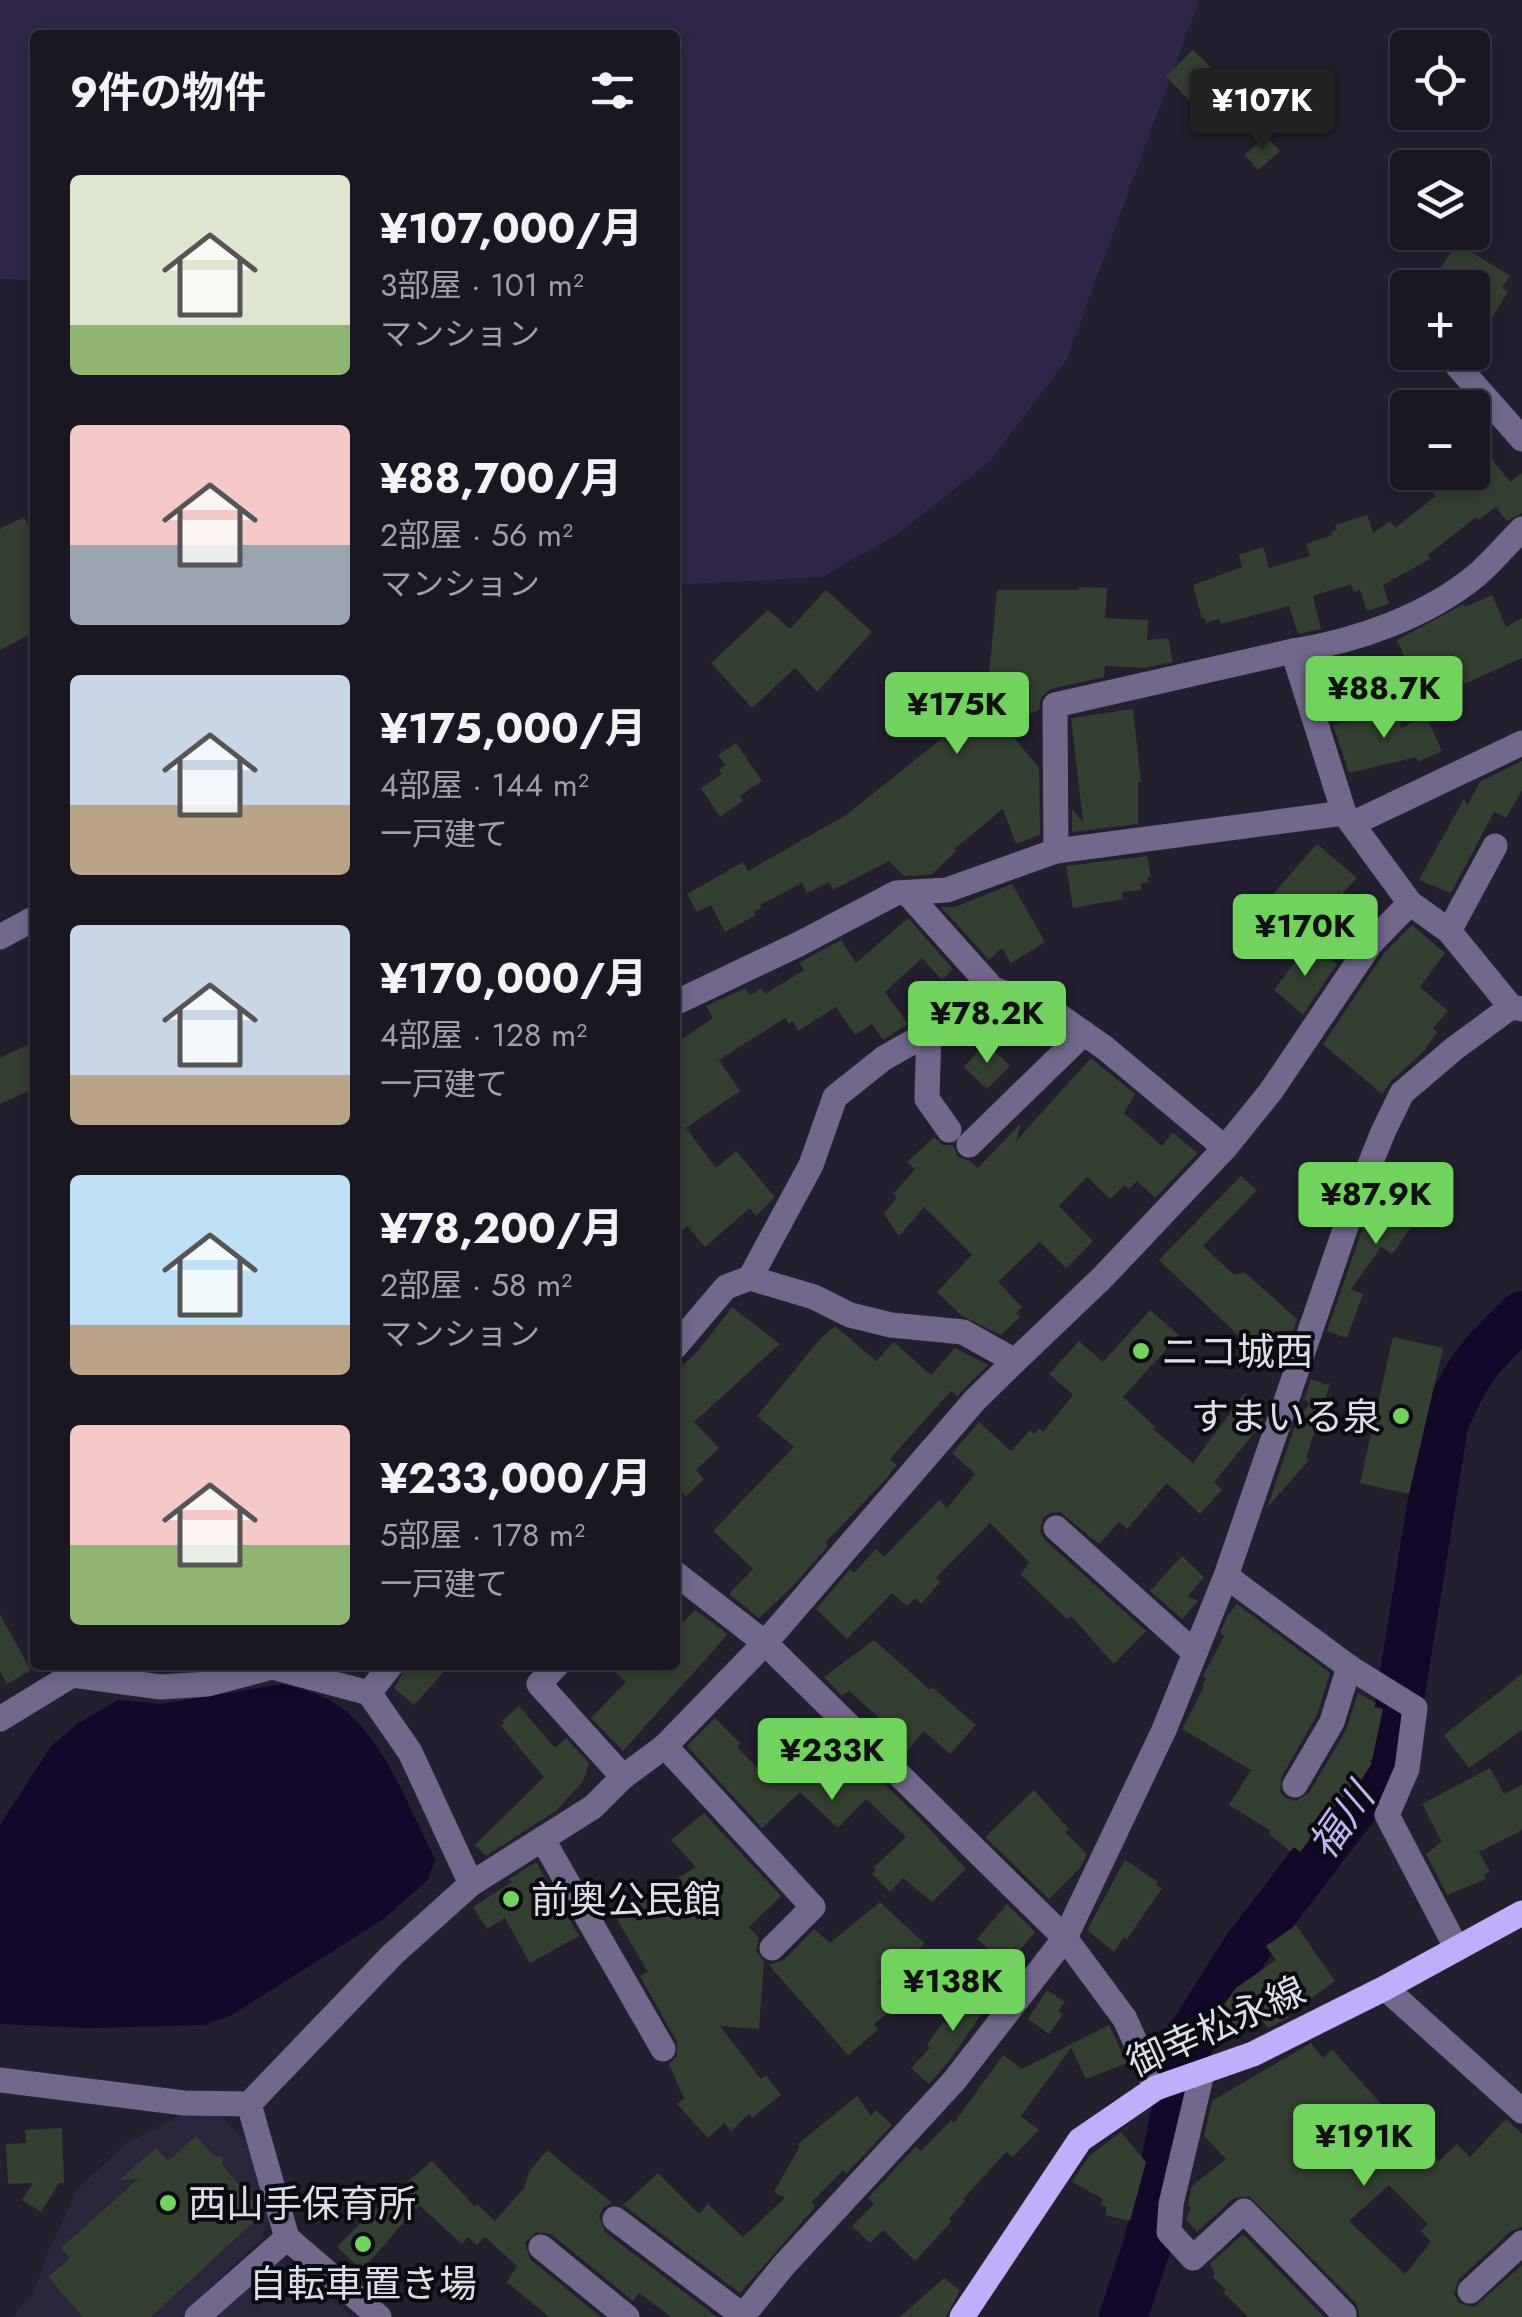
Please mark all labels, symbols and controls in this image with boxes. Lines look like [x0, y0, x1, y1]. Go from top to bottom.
map controls [1390, 30, 1490, 490]
button: locate [1390, 30, 1490, 130]
text: 9件の物件 [70, 62, 266, 123]
icon: filters [585, 63, 640, 118]
pin: ¥107K [1192, 68, 1332, 153]
text: ¥107K [1212, 77, 1312, 123]
button: layers [1390, 150, 1490, 250]
text: ¥107,000/月 [380, 198, 643, 259]
icon: home [150, 215, 270, 335]
text: 3部屋 · 101 m² [380, 262, 584, 308]
button: + [1390, 270, 1490, 370]
text: マンション [380, 311, 540, 357]
button: − [1390, 390, 1490, 490]
text: ¥88,700/月 [380, 448, 622, 509]
icon: home [150, 465, 270, 585]
text: 2部屋 · 56 m² [380, 512, 573, 558]
text: マンション [380, 561, 540, 607]
pin: ¥88.7K [1303, 656, 1465, 741]
text: ¥88.7K [1327, 665, 1441, 711]
pin: ¥175K [887, 672, 1027, 757]
text: ¥175K [907, 681, 1007, 727]
text: ¥175,000/月 [380, 698, 646, 759]
icon: home [150, 715, 270, 835]
text: 4部屋 · 144 m² [380, 762, 589, 808]
text: 一戸建て [380, 811, 508, 857]
pin: ¥170K [1235, 894, 1375, 979]
text: ¥170K [1255, 903, 1355, 949]
text: ¥170,000/月 [380, 948, 647, 1009]
icon: home [150, 965, 270, 1085]
pin: ¥78.2K [906, 981, 1068, 1066]
text: ¥78.2K [930, 990, 1044, 1036]
text: 4部屋 · 128 m² [380, 1012, 587, 1058]
text: 一戸建て [380, 1061, 508, 1107]
pin: ¥87.9K [1295, 1162, 1457, 1247]
text: ¥87.9K [1320, 1171, 1432, 1217]
text: ¥78,200/月 [380, 1198, 623, 1259]
icon: home [150, 1215, 270, 1335]
text: 2部屋 · 58 m² [380, 1262, 572, 1308]
text: マンション [380, 1311, 540, 1357]
place label: ニコ城西 [1161, 1324, 1313, 1379]
marker: ニコ城西 [1130, 1340, 1152, 1362]
place label: すまいる泉 [1191, 1389, 1381, 1444]
marker: すまいる泉 [1390, 1405, 1412, 1427]
text: ¥233,000/月 [380, 1448, 652, 1509]
icon: home [150, 1465, 270, 1585]
text: 5部屋 · 178 m² [380, 1512, 585, 1558]
text: 一戸建て [380, 1561, 508, 1607]
pin: ¥233K [762, 1718, 902, 1803]
text: ¥233K [780, 1727, 884, 1773]
water label: 福川 [1294, 1768, 1390, 1870]
place label: 前奥公民館 [531, 1872, 721, 1927]
marker: 前奥公民館 [500, 1888, 522, 1910]
pin: ¥138K [883, 1949, 1023, 2034]
text: ¥138K [903, 1958, 1003, 2004]
street label: 御幸松永線 [1118, 1962, 1314, 2090]
pin: ¥191K [1294, 2104, 1434, 2189]
text: ¥191K [1315, 2113, 1413, 2159]
place label: 西山手保育所 [188, 2176, 416, 2231]
marker: 西山手保育所 [157, 2192, 179, 2214]
marker: 自転車置き場 [352, 2233, 374, 2255]
place label: 自転車置き場 [249, 2256, 477, 2311]

